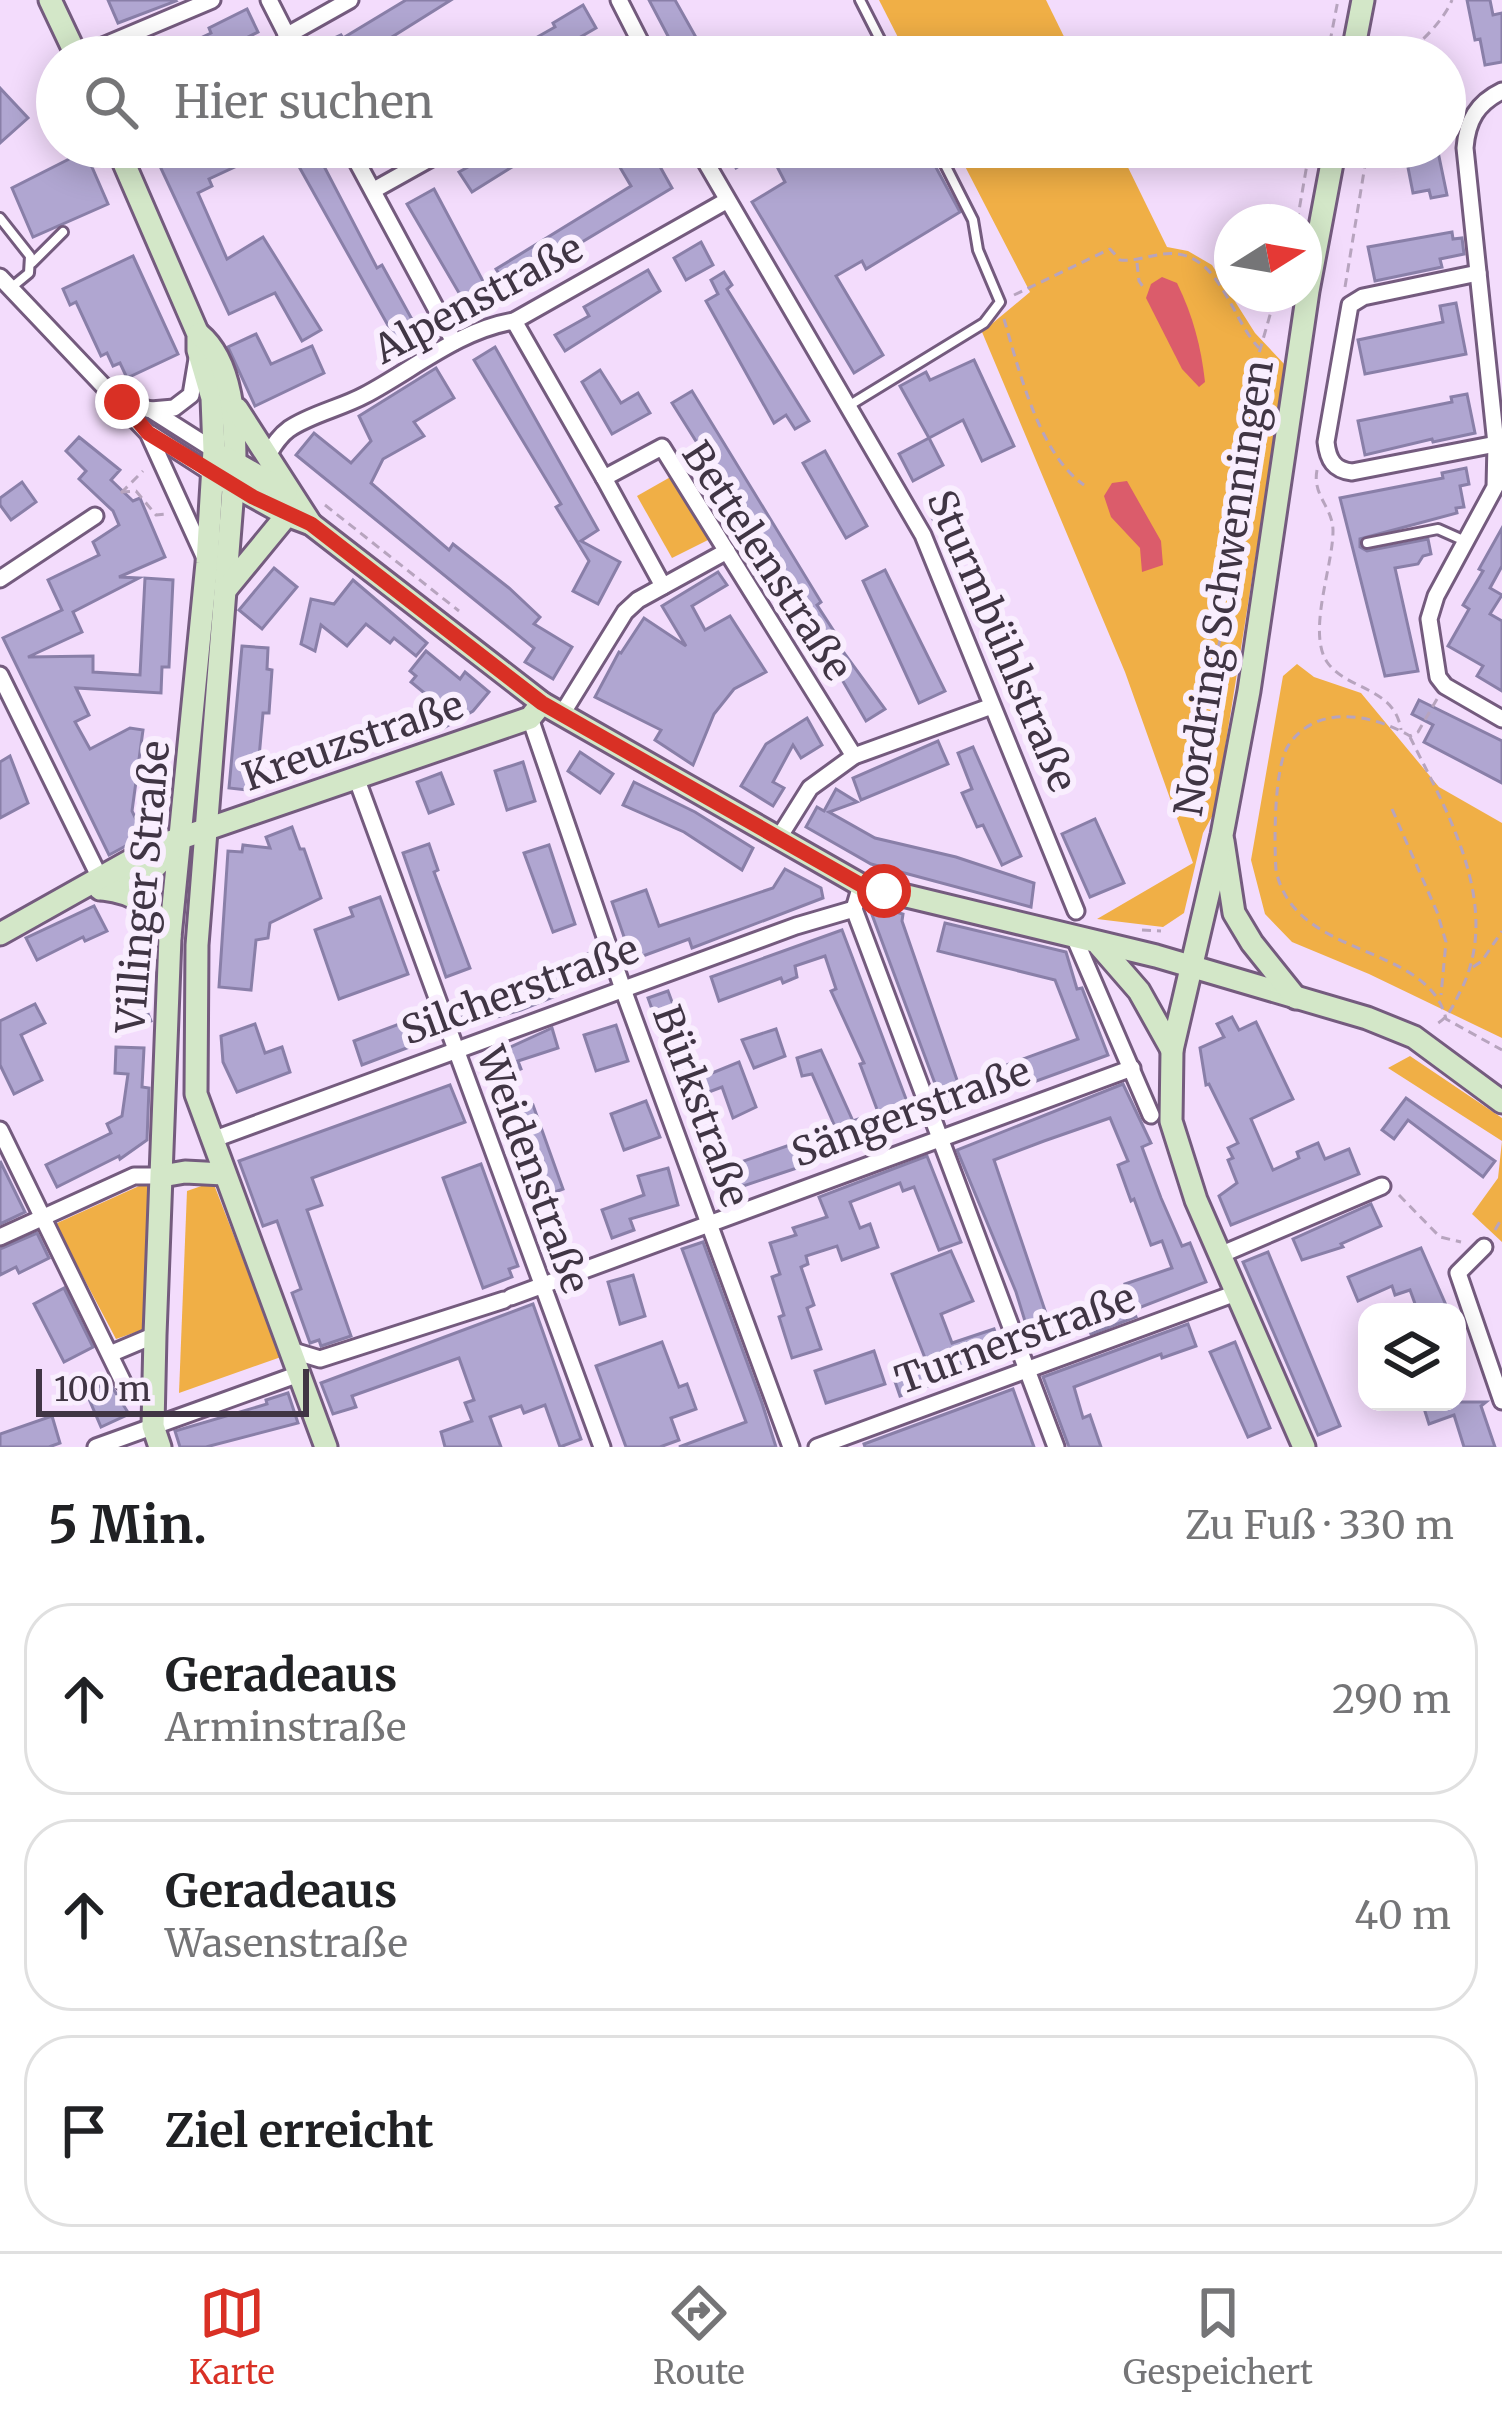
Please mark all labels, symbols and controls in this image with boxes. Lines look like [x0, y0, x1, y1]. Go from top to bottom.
search box [36, 36, 1466, 168]
icon: search [78, 69, 144, 135]
text: Hier suchen [174, 74, 433, 130]
north arrow [1214, 204, 1322, 312]
street label: Alpenstraße [364, 223, 591, 375]
street label: Nordring Schwenningen [1164, 357, 1284, 819]
route end [95, 375, 149, 429]
street label: Bettelenstraße [672, 432, 862, 690]
street label: Sturmbühlstraße [916, 483, 1088, 799]
street label: Kreuzstraße [236, 680, 470, 802]
street label: Villinger Straße [106, 739, 180, 1036]
route start [857, 864, 911, 918]
street label: Silcherstraße [395, 925, 645, 1055]
street label: Bürkstraße [642, 999, 760, 1213]
street label: Weidenstraße [465, 1039, 600, 1300]
street label: Sängerstraße [785, 1046, 1037, 1178]
street label: Turnerstraße [889, 1273, 1141, 1405]
map controls [1358, 1303, 1466, 1411]
button: layers [1358, 1303, 1466, 1411]
scale bar [36, 1363, 309, 1416]
text: 100 m [54, 1369, 151, 1410]
text: 5 Min. [48, 1493, 207, 1557]
text: Zu Fuß · 330 m [1185, 1501, 1454, 1550]
text: Geradeaus [165, 1647, 397, 1703]
icon: ahead [51, 1666, 117, 1732]
text: 290 m [1332, 1675, 1451, 1724]
text: Arminstraße [165, 1703, 406, 1752]
text: Geradeaus [165, 1863, 397, 1919]
icon: ahead [51, 1882, 117, 1948]
text: 40 m [1354, 1891, 1451, 1940]
text: Wasenstraße [165, 1919, 408, 1968]
icon: arrive [51, 2098, 117, 2164]
text: Ziel erreicht [165, 2103, 434, 2159]
tab: Karte [189, 2280, 275, 2393]
tab: Route [653, 2280, 745, 2393]
tab: Gespeichert [1123, 2280, 1313, 2393]

